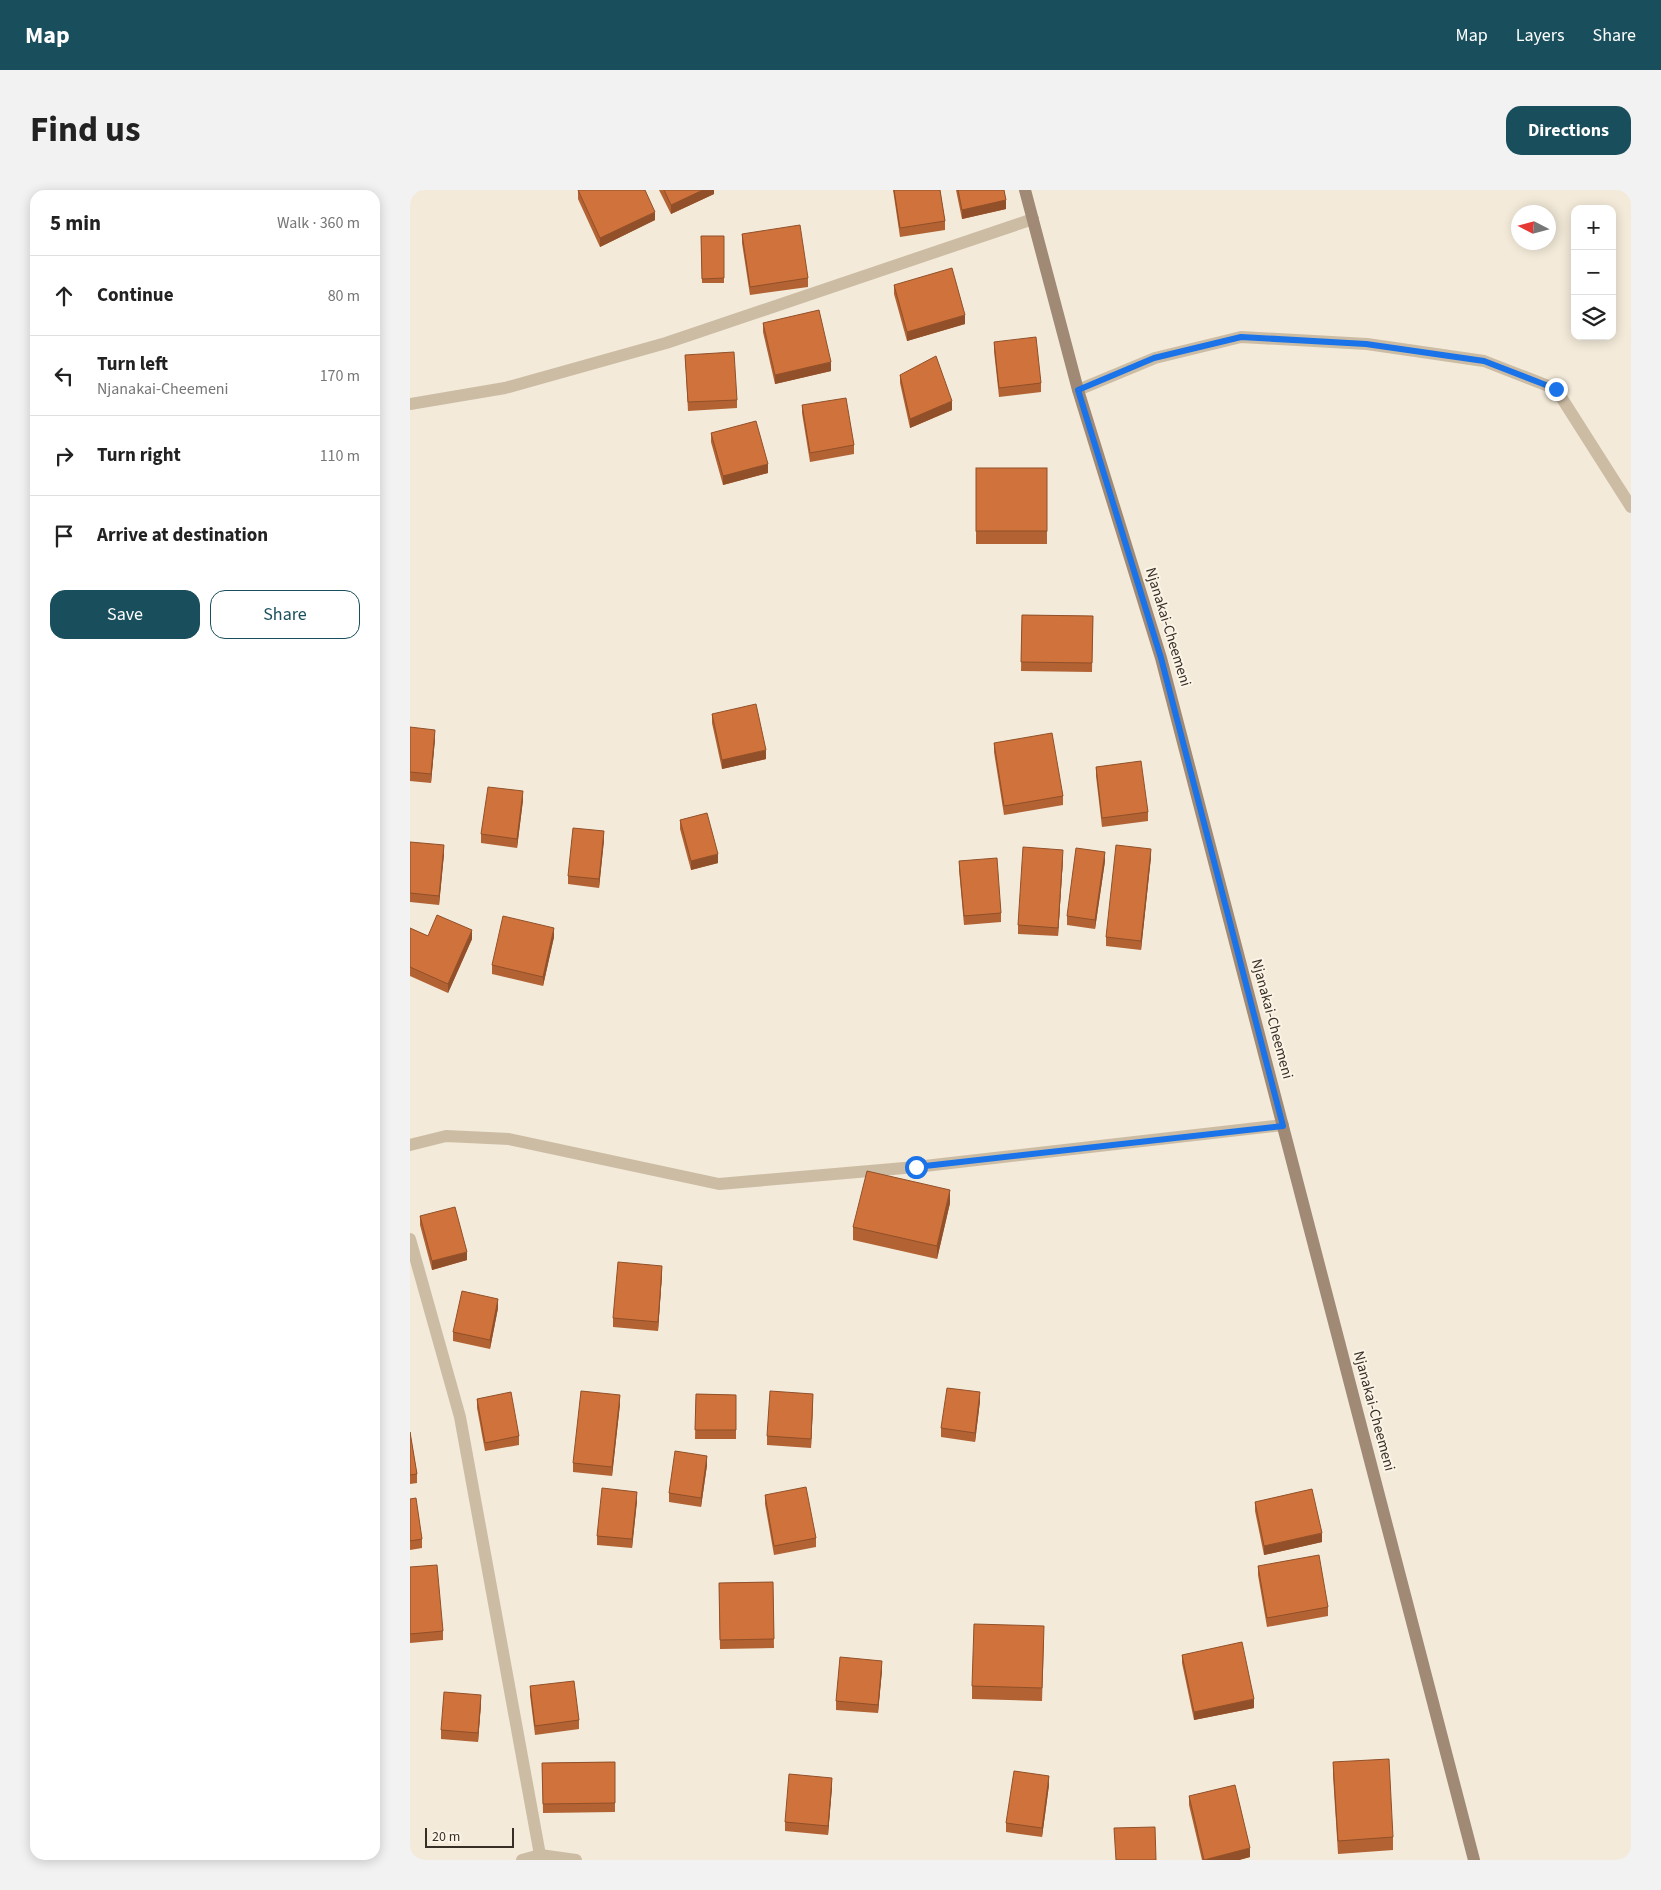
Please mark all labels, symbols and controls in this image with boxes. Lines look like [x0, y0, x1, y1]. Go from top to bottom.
text: Map [25, 18, 70, 53]
text: Map [1456, 23, 1488, 48]
text: Layers [1516, 23, 1565, 48]
text: Share [1593, 23, 1636, 48]
text: Find us [30, 105, 140, 155]
button: Directions [1506, 106, 1631, 155]
north arrow [1511, 205, 1556, 250]
map controls [1571, 205, 1616, 340]
button: + [1571, 205, 1616, 250]
text: 5 min [50, 208, 101, 238]
text: Walk · 360 m [277, 212, 360, 234]
button: − [1571, 250, 1616, 295]
icon: ahead [50, 282, 78, 310]
text: Continue [97, 282, 174, 309]
text: 80 m [328, 285, 360, 307]
button: layers [1571, 295, 1616, 340]
text: Turn left [97, 351, 168, 378]
icon: left [50, 362, 78, 390]
text: 170 m [320, 365, 360, 387]
text: Njanakai-Cheemeni [97, 378, 229, 400]
route end [1545, 378, 1568, 401]
icon: right [50, 442, 78, 470]
text: Turn right [97, 442, 181, 469]
text: 110 m [320, 445, 360, 467]
icon: arrive [50, 522, 78, 550]
text: Arrive at destination [97, 522, 268, 549]
street label: Njanakai-Cheemeni [1140, 565, 1196, 689]
button: Save [50, 590, 200, 639]
button: Share [210, 590, 360, 639]
street label: Njanakai-Cheemeni [1246, 957, 1298, 1081]
route start [905, 1156, 928, 1179]
street label: Njanakai-Cheemeni [1348, 1349, 1400, 1473]
scale bar [425, 1825, 514, 1848]
text: 20 m [432, 1827, 460, 1847]

